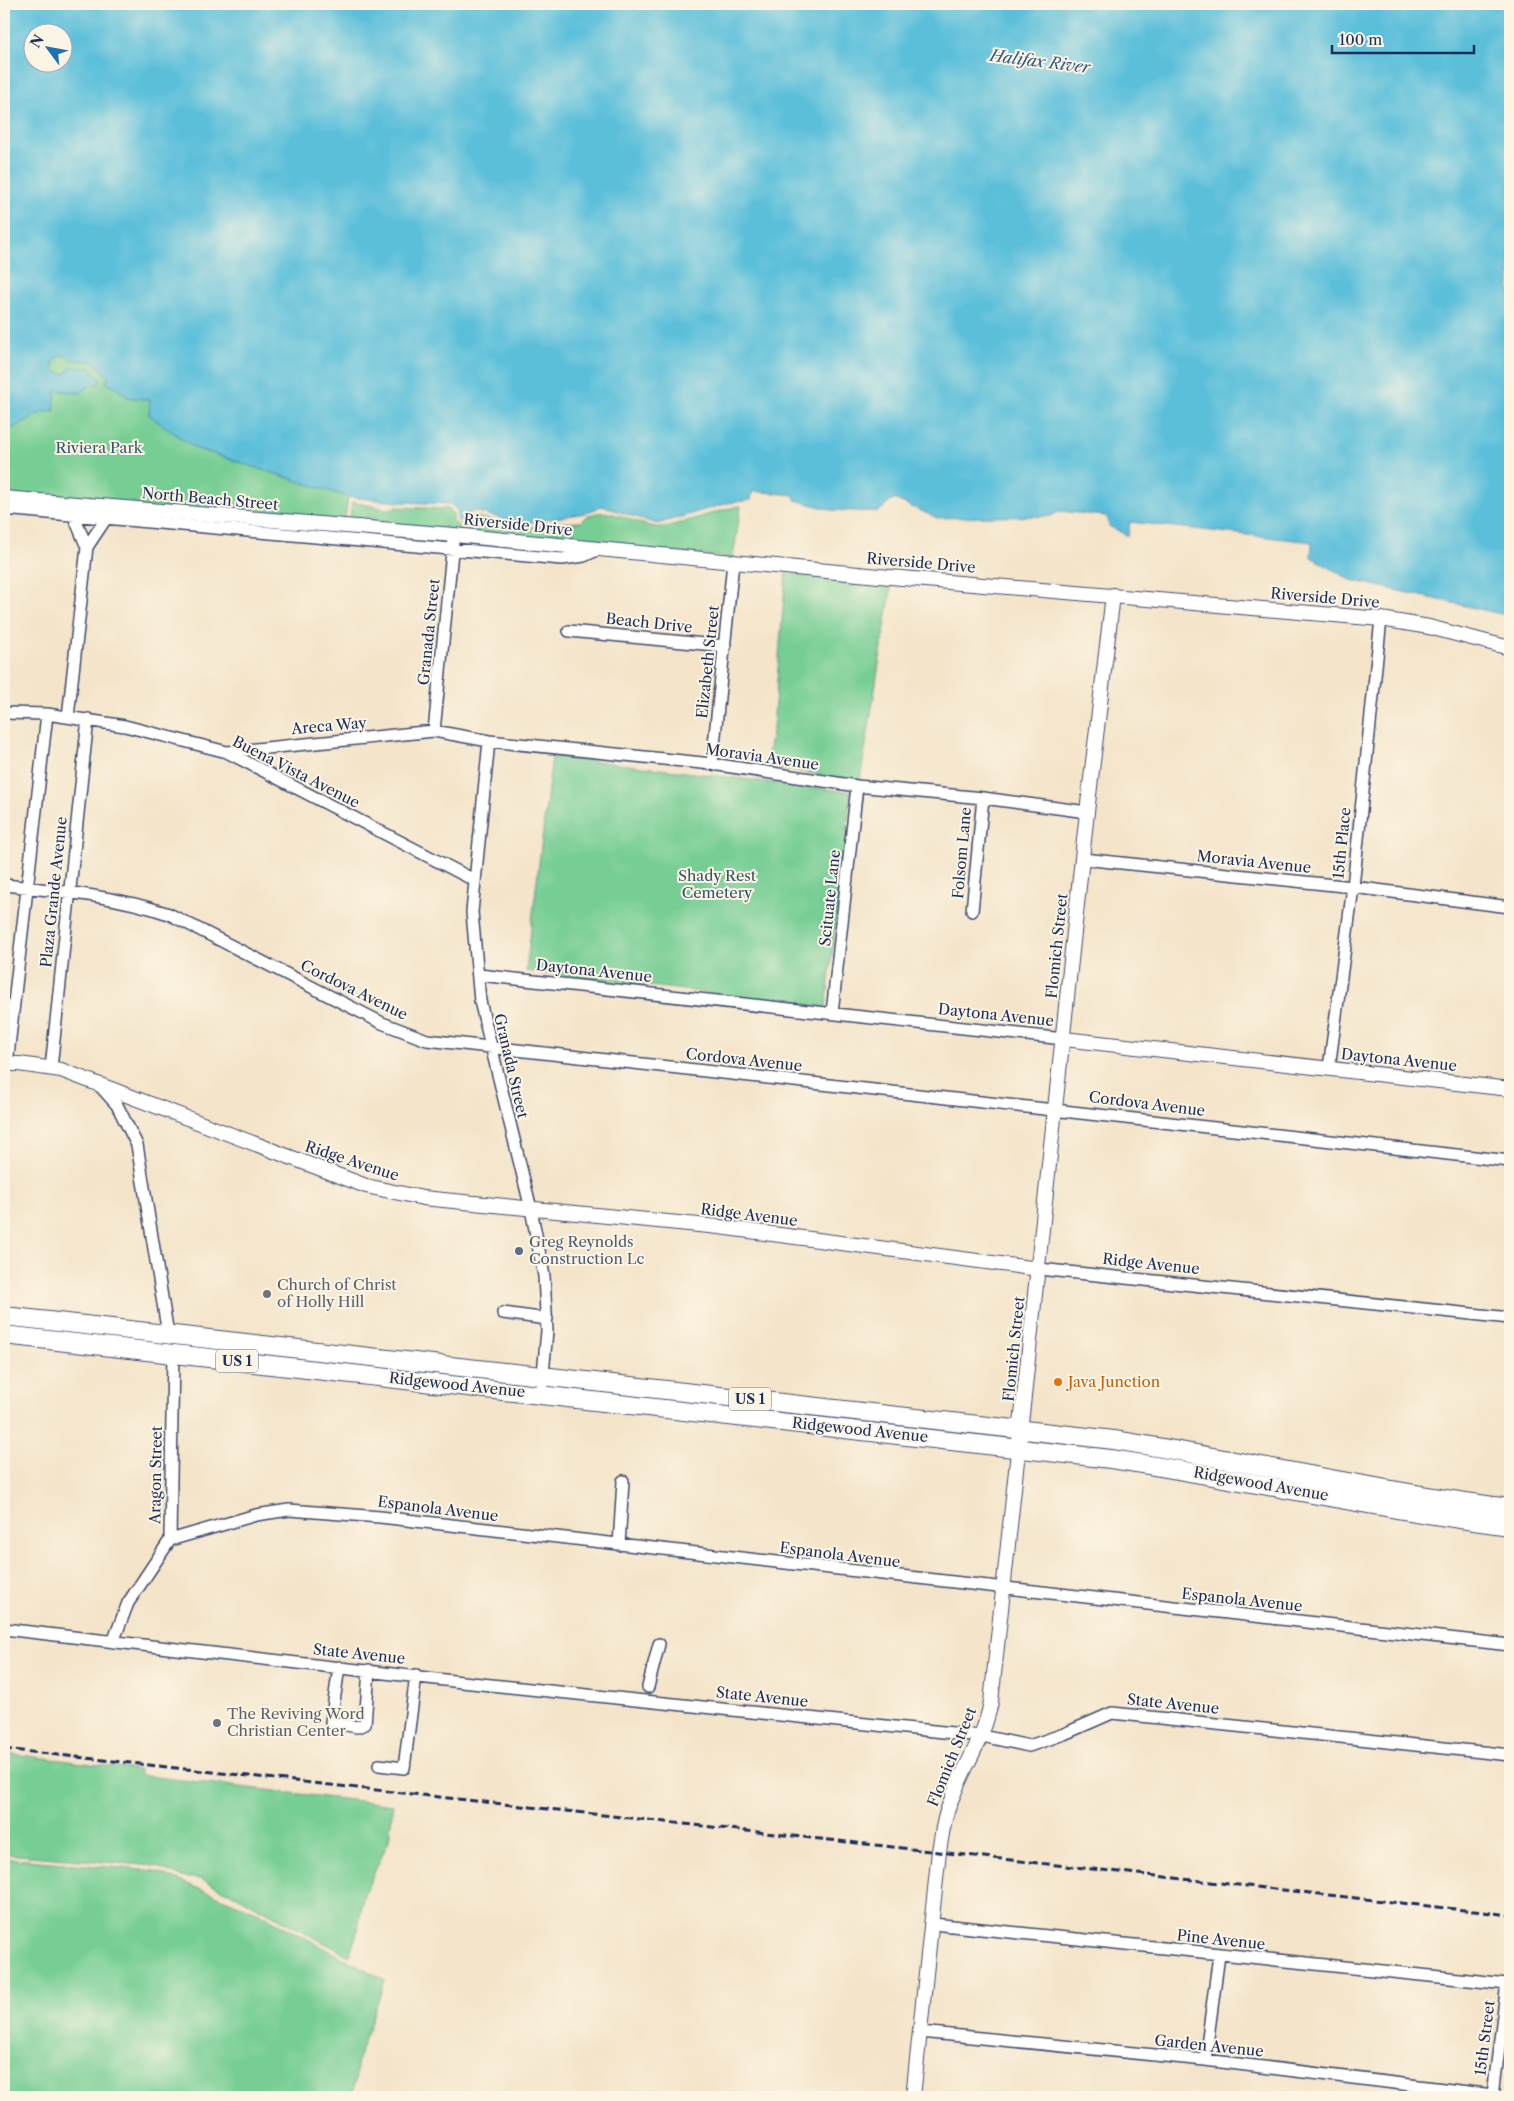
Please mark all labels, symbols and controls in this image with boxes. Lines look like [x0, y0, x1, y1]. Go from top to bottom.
north arrow [22, 22, 72, 72]
scale bar [1332, 22, 1474, 54]
text: 100 m [1339, 30, 1382, 49]
text: N [26, 31, 48, 51]
water label: Halifax River [987, 45, 1093, 77]
park label: Riviera Park [55, 438, 144, 457]
street label: North Beach Street [141, 483, 280, 514]
street label: Riverside Drive [463, 509, 573, 540]
street label: Riverside Drive [866, 548, 976, 577]
street label: Granada Street [413, 577, 444, 686]
street label: Riverside Drive [1270, 583, 1380, 612]
street label: Elizabeth Street [692, 604, 723, 719]
street label: Beach Drive [605, 609, 693, 636]
street label: Areca Way [289, 713, 368, 738]
street label: Buena Vista Avenue [229, 731, 363, 812]
street label: Moravia Avenue [704, 739, 820, 774]
street label: Folsom Lane [948, 806, 975, 900]
street label: 15th Place [1328, 806, 1355, 880]
street label: Plaza Grande Avenue [36, 816, 71, 968]
street label: Moravia Avenue [1196, 846, 1312, 877]
street label: Scituate Lane [815, 849, 844, 947]
park label: Shady Rest Cemetery [678, 866, 757, 902]
street label: Flomich Street [1042, 892, 1072, 999]
street label: Cordova Avenue [298, 955, 411, 1024]
street label: Daytona Avenue [535, 955, 653, 986]
street label: Daytona Avenue [937, 999, 1055, 1030]
street label: Granada Street [490, 1012, 533, 1121]
street label: Cordova Avenue [685, 1044, 803, 1075]
street label: Daytona Avenue [1340, 1044, 1458, 1075]
street label: Cordova Avenue [1088, 1087, 1206, 1120]
street label: Ridge Avenue [303, 1136, 402, 1185]
street label: Ridge Avenue [699, 1199, 799, 1230]
place label: Greg Reynolds Construction Lc [529, 1232, 645, 1268]
marker: Greg Reynolds Construction Lc [513, 1245, 525, 1257]
street label: Ridge Avenue [1102, 1249, 1201, 1278]
place label: Church of Christ of Holly Hill [277, 1275, 397, 1311]
marker: Church of Christ of Holly Hill [261, 1288, 273, 1300]
street label: Flomich Street [999, 1295, 1029, 1402]
road number: US 1 [216, 1350, 258, 1372]
street label: Ridgewood Avenue [388, 1368, 526, 1401]
place label: Java Junction [1066, 1372, 1161, 1391]
marker: Java Junction [1052, 1376, 1064, 1388]
road number: US 1 [729, 1388, 771, 1410]
street label: Ridgewood Avenue [791, 1413, 929, 1446]
street label: Aragon Street [145, 1425, 166, 1525]
street label: Ridgewood Avenue [1192, 1462, 1330, 1505]
street label: Espanola Avenue [377, 1492, 500, 1525]
street label: Espanola Avenue [779, 1538, 902, 1571]
street label: Espanola Avenue [1181, 1584, 1303, 1615]
street label: State Avenue [312, 1639, 406, 1668]
street label: State Avenue [715, 1682, 809, 1711]
street label: State Avenue [1126, 1689, 1220, 1718]
place label: The Reviving Word Christian Center [227, 1704, 365, 1740]
street label: Flomich Street [923, 1704, 980, 1809]
marker: The Reviving Word Christian Center [211, 1717, 223, 1729]
street label: Pine Avenue [1176, 1925, 1266, 1954]
street label: 15th Street [1470, 1999, 1499, 2077]
street label: Garden Avenue [1153, 2030, 1265, 2061]

